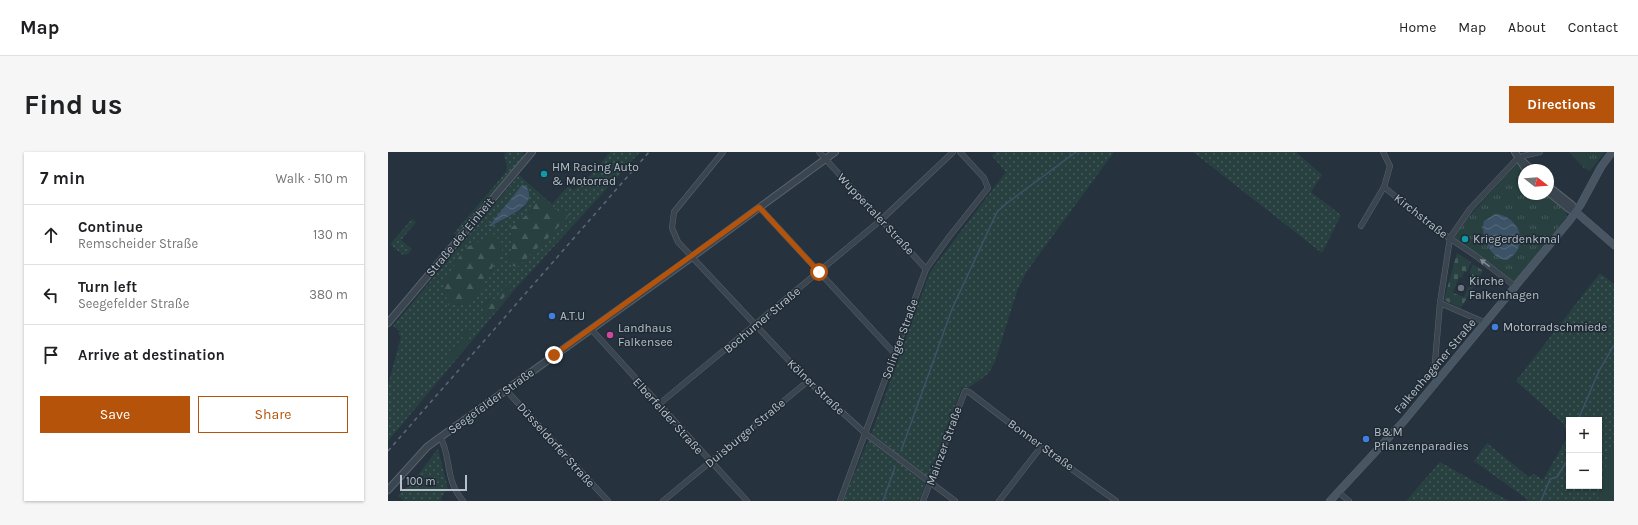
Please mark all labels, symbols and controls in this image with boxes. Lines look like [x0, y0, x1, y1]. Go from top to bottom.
text: Map [20, 17, 59, 39]
text: Home [1399, 19, 1436, 36]
text: Map [1458, 19, 1486, 36]
text: About [1508, 19, 1546, 36]
text: Contact [1568, 19, 1618, 36]
button: Directions [1509, 86, 1614, 123]
text: Find us [24, 88, 123, 121]
place label: HM Racing Auto & Motorrad [552, 160, 639, 188]
north arrow [1518, 164, 1554, 200]
text: 7 min [40, 168, 85, 188]
marker: HM Racing Auto & Motorrad [539, 169, 549, 179]
street label: Wuppertaler Straße [835, 170, 917, 258]
text: Walk · 510 m [276, 171, 348, 186]
street label: Kirchstraße [1391, 191, 1451, 241]
street label: Straße der Einheit [423, 194, 497, 279]
text: Continue [78, 218, 143, 236]
icon: ahead [40, 224, 62, 246]
text: 130 m [313, 227, 348, 242]
place label: Kriegerdenkmal [1473, 232, 1560, 246]
marker: Kriegerdenkmal [1460, 234, 1470, 244]
text: Remscheider Straße [78, 236, 198, 251]
one-way arrow [1479, 259, 1490, 268]
route start [810, 263, 828, 281]
place label: Kirche Falkenhagen [1469, 274, 1539, 302]
text: Turn left [78, 278, 137, 296]
marker: Kirche Falkenhagen [1456, 283, 1466, 293]
icon: left [40, 284, 62, 306]
street label: Bochumer Straße [721, 284, 803, 356]
text: 380 m [309, 287, 348, 302]
text: Seegefelder Straße [78, 296, 189, 311]
street label: Solinger Straße [879, 297, 921, 381]
place label: A.T.U [560, 309, 585, 323]
marker: A.T.U [547, 311, 557, 321]
street label: Falkenhagener Straße [1391, 316, 1479, 416]
place label: Motorradschmiede [1503, 320, 1607, 334]
place label: Landhaus Falkensee [618, 321, 673, 349]
marker: Motorradschmiede [1490, 322, 1500, 332]
marker: Landhaus Falkensee [605, 330, 615, 340]
icon: arrive [40, 344, 62, 366]
text: Arrive at destination [78, 346, 225, 364]
route end [545, 346, 563, 364]
street label: Kölner Straße [785, 356, 847, 418]
street label: Seegefelder Straße [445, 365, 537, 437]
street label: Elberfelder Straße [630, 375, 706, 457]
button: Save [40, 396, 190, 433]
button: Share [198, 396, 348, 433]
street label: Duisburger Straße [702, 396, 788, 470]
street label: Düsseldorfer Straße [514, 400, 598, 490]
street label: Mainzer Straße [923, 405, 965, 487]
street label: Bonner Straße [1005, 416, 1077, 474]
map controls [1566, 417, 1602, 489]
button: + [1566, 417, 1602, 453]
place label: B&M Pflanzenparadies [1374, 425, 1469, 453]
marker: B&M Pflanzenparadies [1361, 434, 1371, 444]
button: − [1566, 453, 1602, 489]
scale bar [400, 473, 467, 492]
text: 100 m [406, 475, 436, 488]

